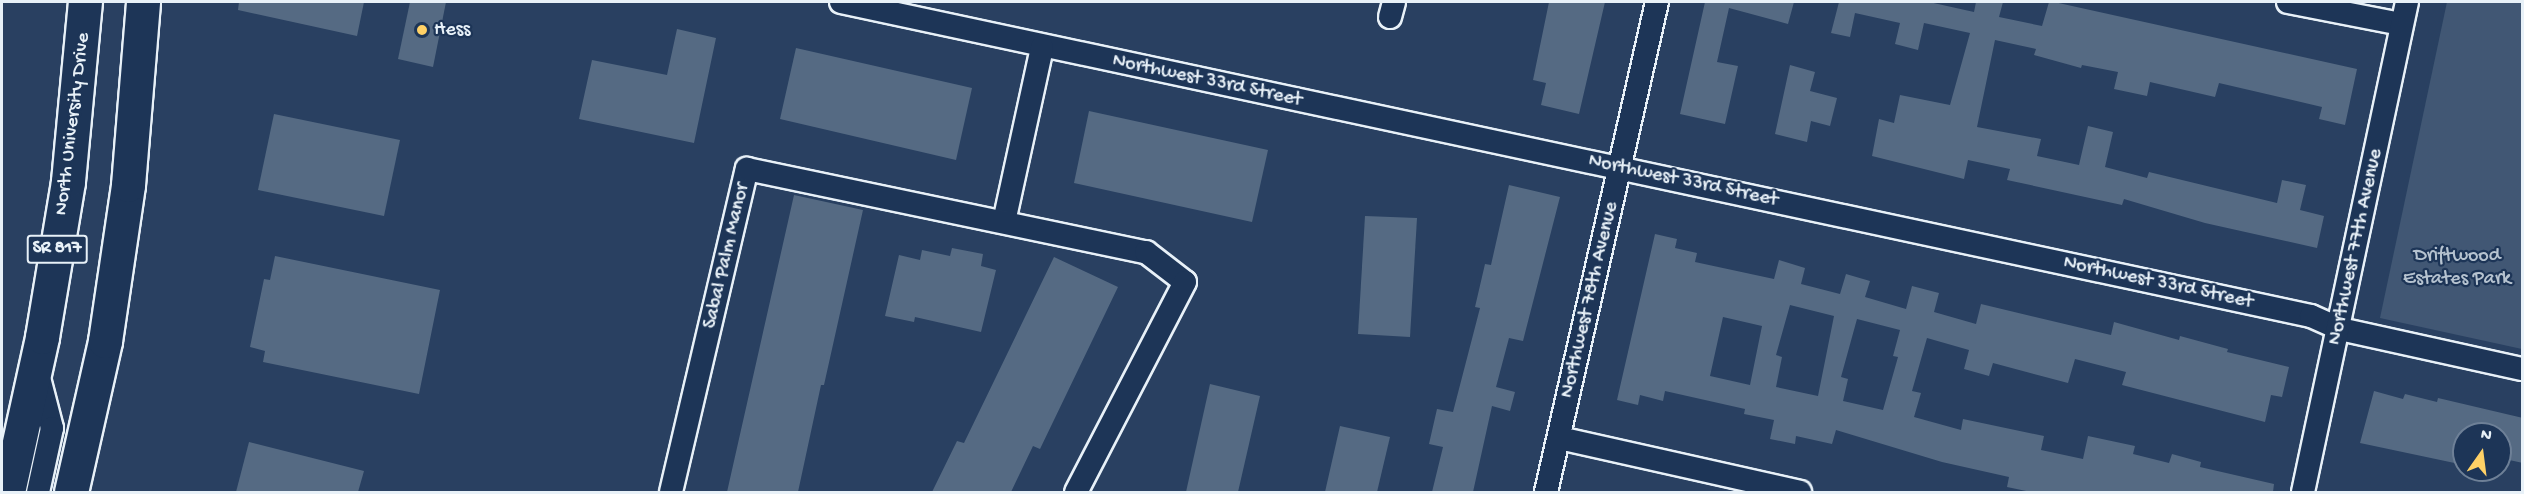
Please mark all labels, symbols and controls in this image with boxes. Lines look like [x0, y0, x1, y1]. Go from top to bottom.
place label: Hess [434, 18, 470, 42]
marker: Hess [415, 23, 429, 37]
street label: North University Drive [50, 31, 96, 217]
street label: Northwest 33rd Street [1110, 49, 1304, 113]
street label: Northwest 77th Avenue [2323, 147, 2389, 347]
street label: Northwest 33rd Street [1586, 149, 1780, 213]
street label: Sabal Palm Manor [699, 181, 755, 331]
street label: Northwest 78th Avenue [1556, 200, 1624, 400]
road number: SR 817 [26, 234, 88, 264]
park label: Driftwood Estates Park [2403, 244, 2511, 291]
street label: Northwest 33rd Street [2061, 251, 2255, 315]
north arrow [2452, 422, 2512, 482]
text: N [2479, 426, 2493, 446]

